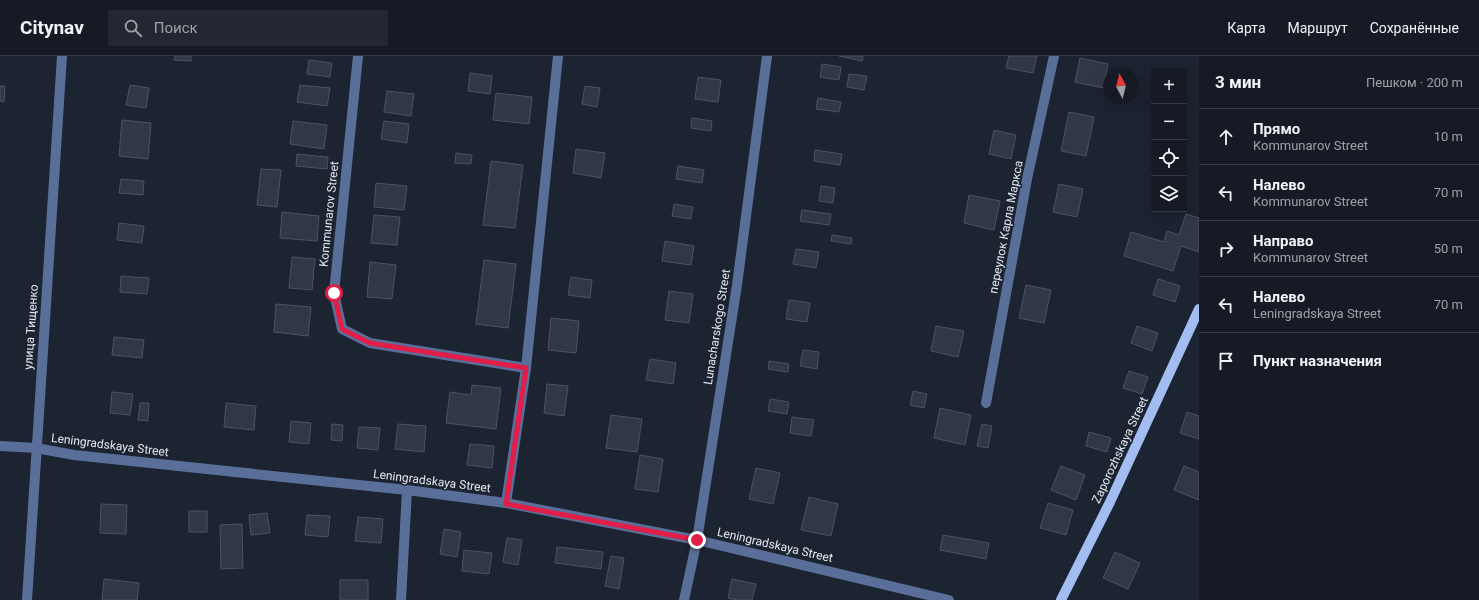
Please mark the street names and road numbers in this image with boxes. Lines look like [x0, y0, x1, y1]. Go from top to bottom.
street label: переулок Карла Маркса [986, 159, 1026, 295]
street label: Kommunarov Street [316, 160, 342, 268]
street label: Lunacharskogo Street [701, 268, 733, 386]
street label: улица Тищенко [21, 284, 41, 370]
street label: Zaporozhskaya Street [1089, 394, 1151, 506]
street label: Leningradskaya Street [50, 431, 170, 459]
street label: Leningradskaya Street [372, 467, 492, 495]
street label: Leningradskaya Street [716, 525, 834, 565]

